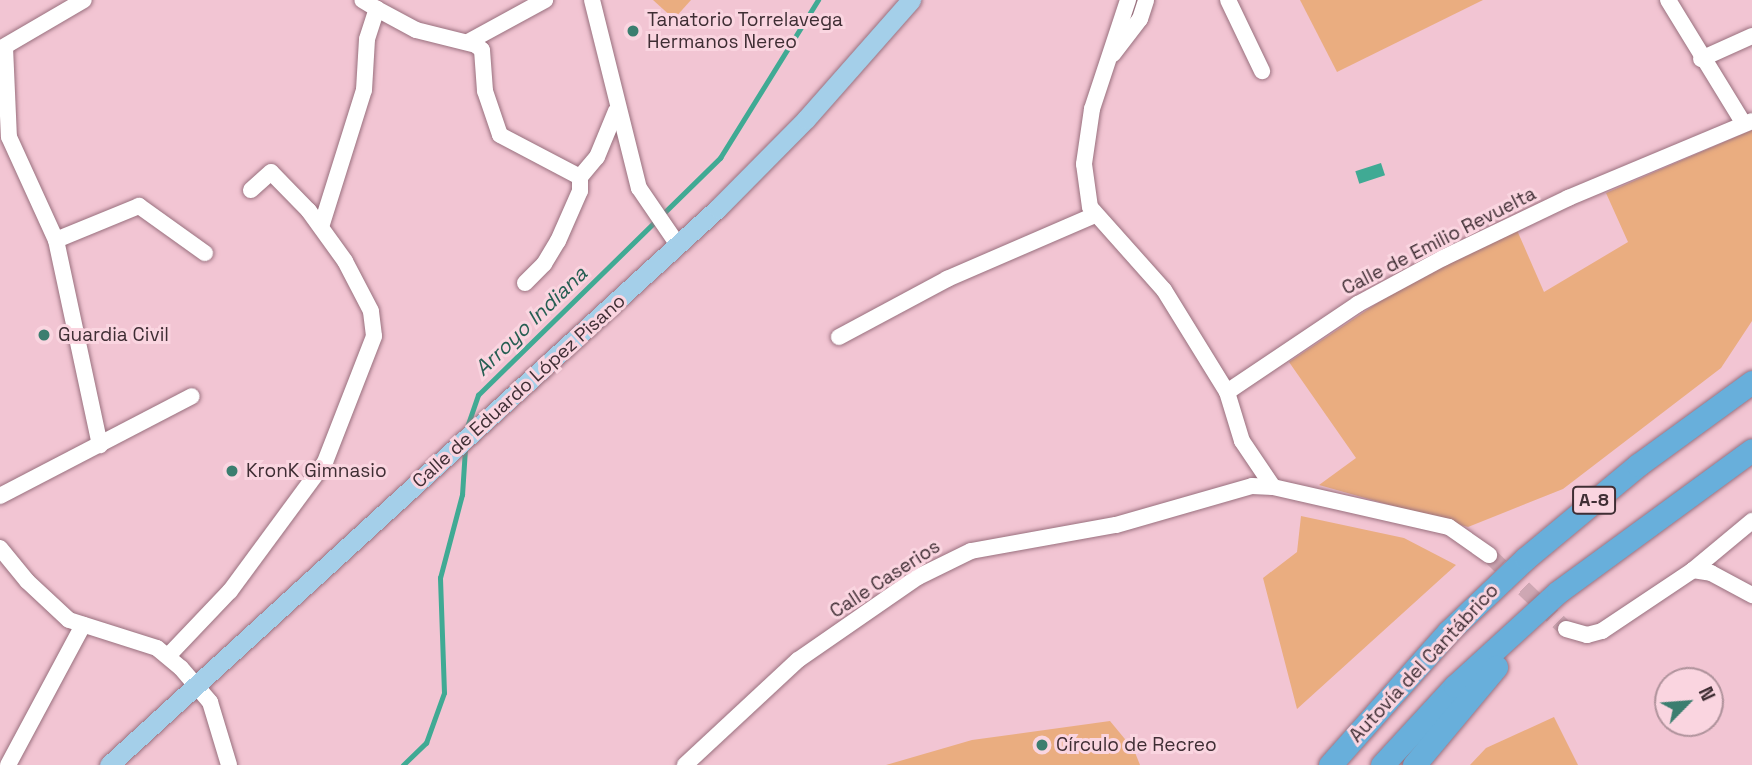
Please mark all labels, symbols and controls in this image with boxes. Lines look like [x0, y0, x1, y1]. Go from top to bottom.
place label: Tanatorio Torrelavega Hermanos Nereo [647, 9, 844, 53]
marker: Tanatorio Torrelavega Hermanos Nereo [625, 23, 641, 39]
street label: Calle de Emilio Revuelta [1338, 182, 1540, 300]
water label: Arroyo Indiana [470, 261, 592, 381]
street label: Calle de Eduardo López Pisano [408, 289, 630, 493]
place label: Guardia Civil [58, 324, 169, 346]
marker: Guardia Civil [36, 327, 52, 343]
place label: KronK Gimnasio [246, 460, 387, 482]
marker: KronK Gimnasio [224, 463, 240, 479]
road number: A-8 [1571, 486, 1617, 514]
street label: Calle Caserios [826, 535, 944, 623]
street label: Autovía del Cantábrico [1345, 579, 1503, 747]
north arrow [1654, 667, 1724, 737]
text: N [1693, 683, 1721, 705]
place label: Círculo de Recreo [1056, 734, 1217, 756]
marker: Círculo de Recreo [1034, 737, 1050, 753]

